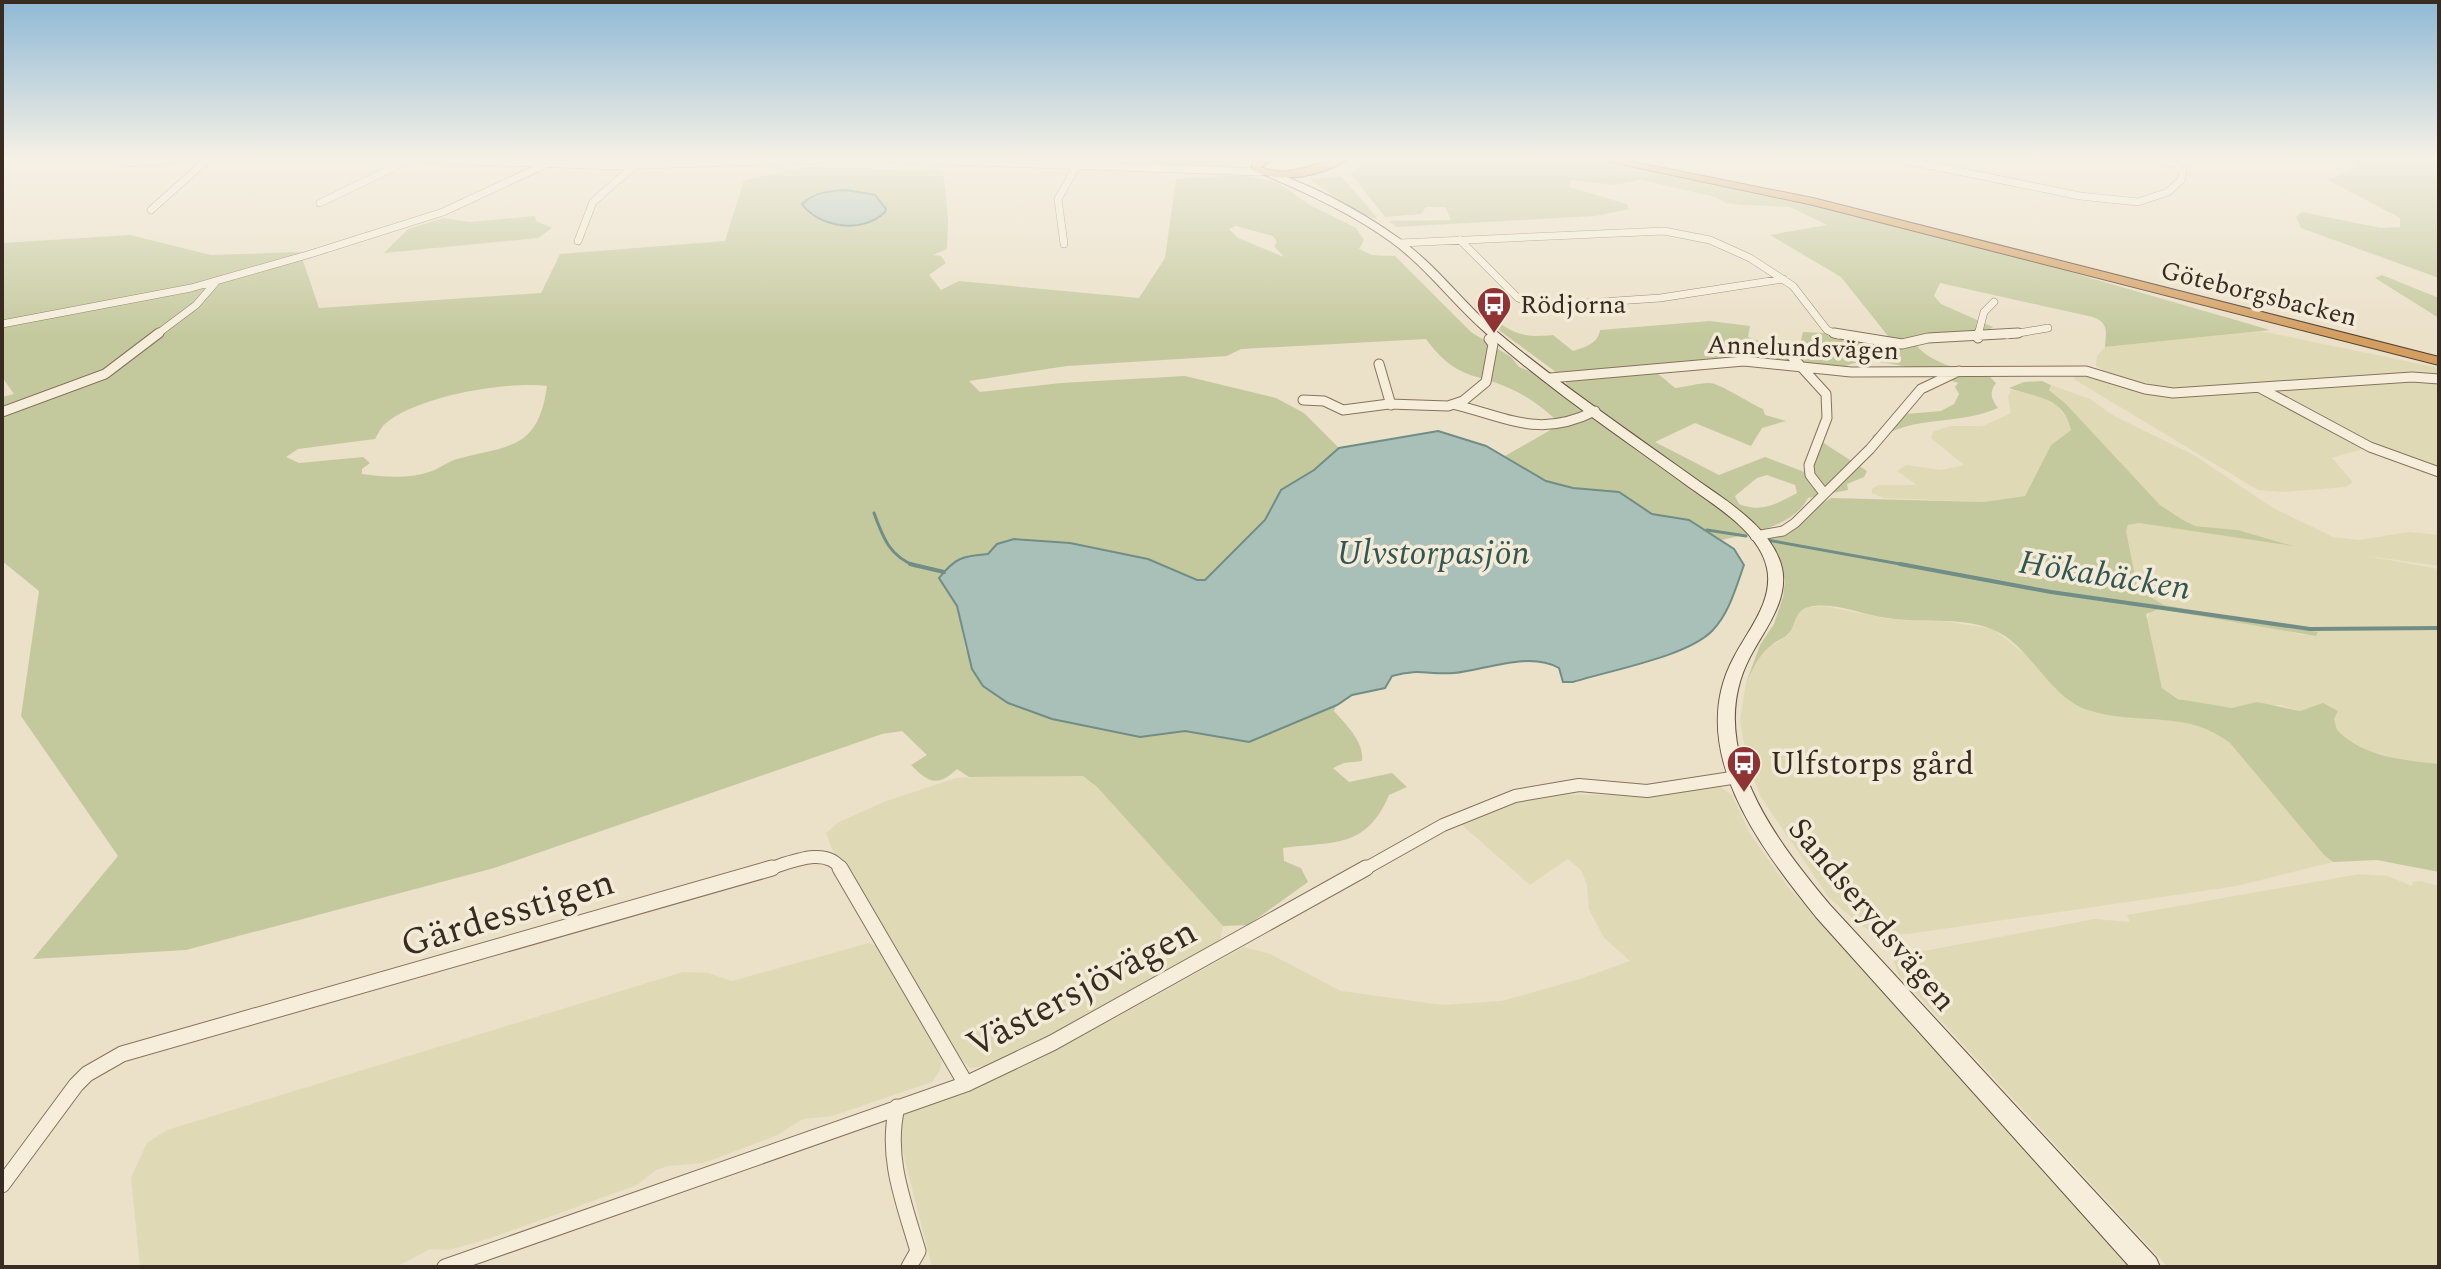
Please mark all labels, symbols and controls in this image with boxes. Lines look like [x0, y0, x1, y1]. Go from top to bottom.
street label: Göteborgsbacken [2156, 250, 2361, 338]
bus stop icon: Rödjorna [1475, 285, 1513, 335]
place label: Rödjorna [1520, 285, 1626, 325]
street label: Annelundsvägen [1706, 325, 1900, 371]
water label: Ulvstorpasjön [1336, 528, 1530, 580]
water label: Hökabäcken [2015, 537, 2194, 615]
place label: Ulfstorps gård [1770, 740, 1974, 789]
bus stop icon: Ulfstorps gård [1725, 744, 1763, 794]
street label: Sandserydsvägen [1776, 807, 1968, 1023]
street label: Gärdesstigen [394, 854, 622, 974]
street label: Västersjövägen [956, 904, 1208, 1074]

